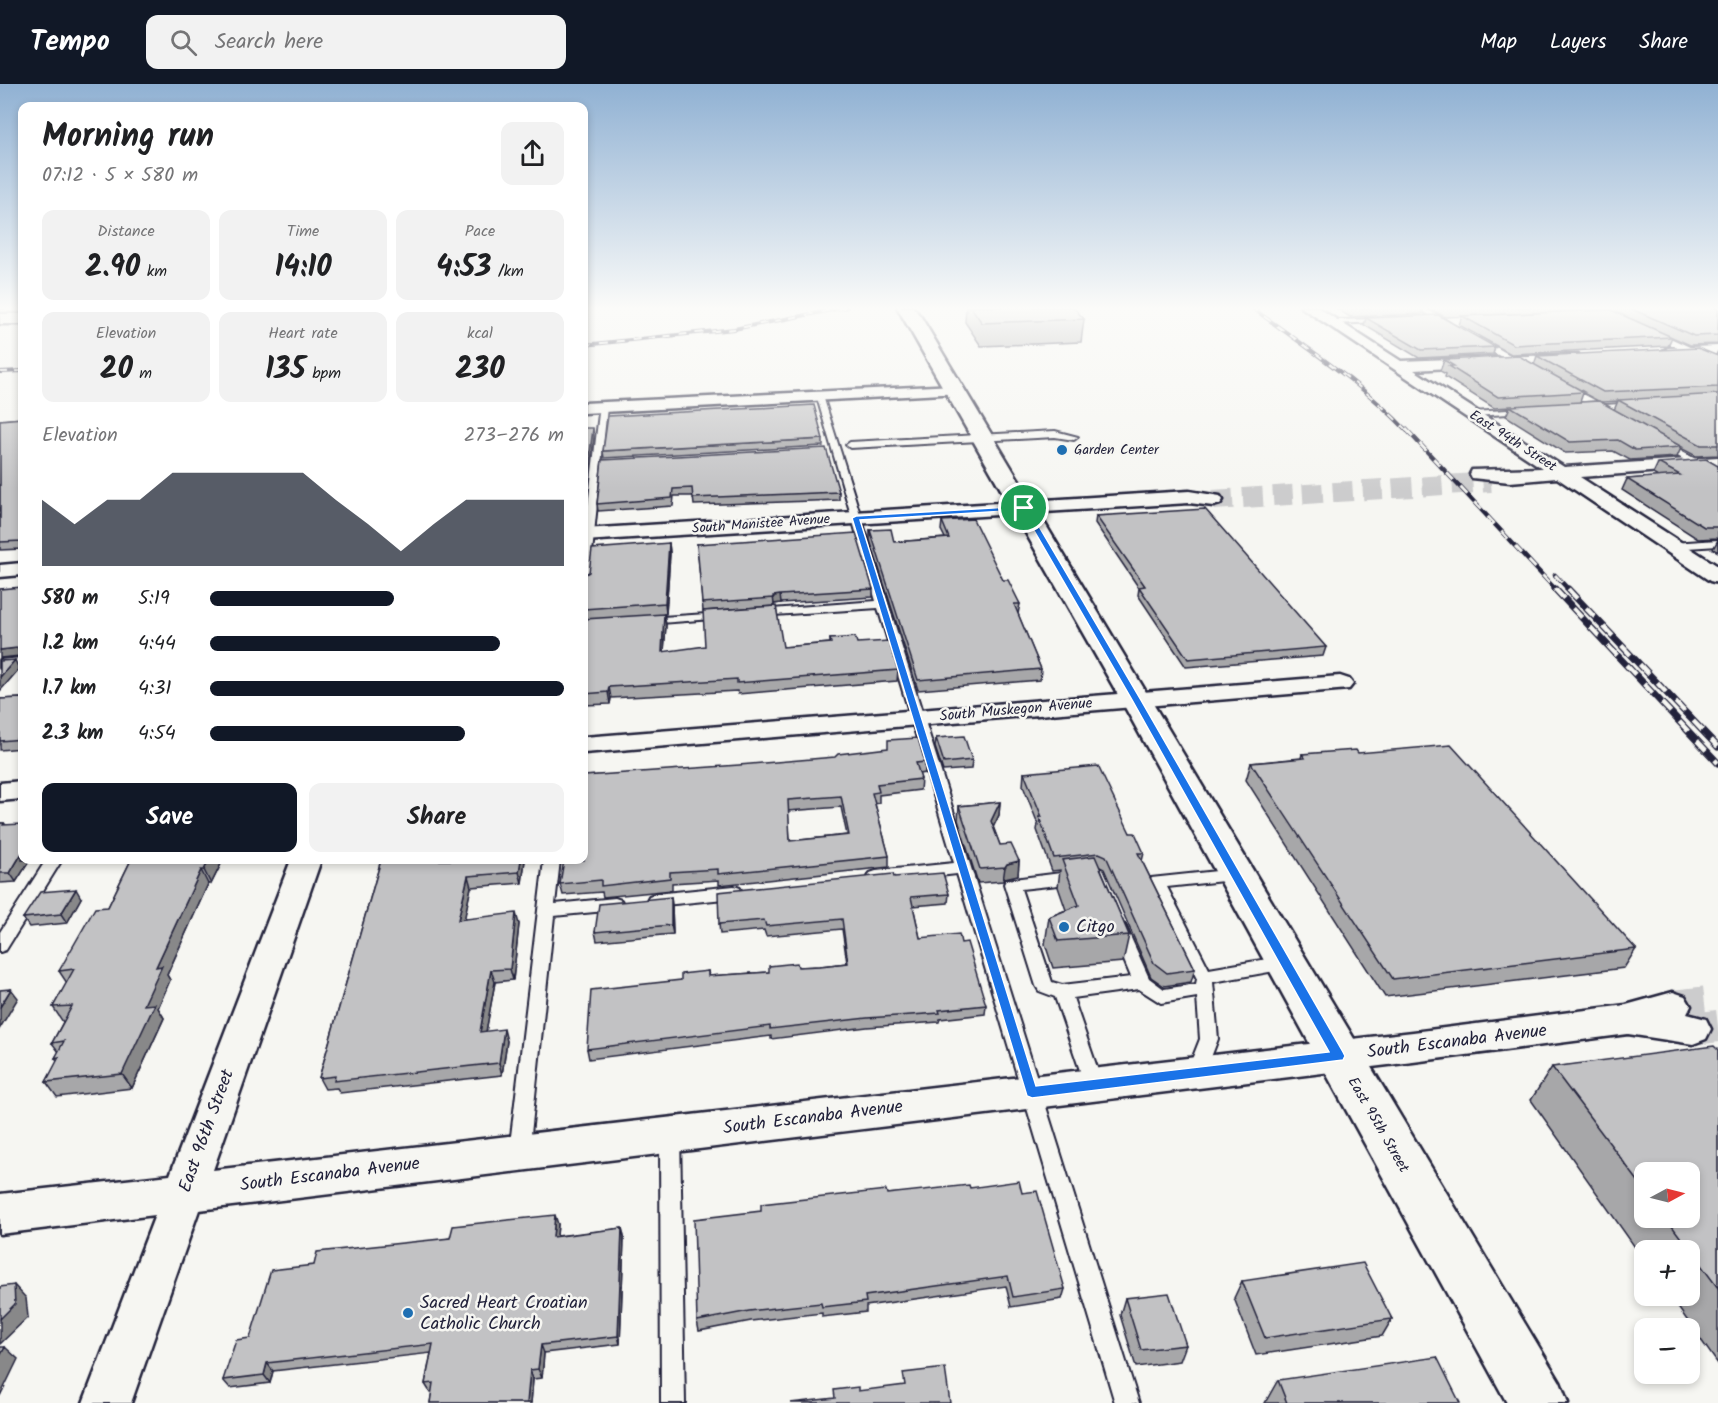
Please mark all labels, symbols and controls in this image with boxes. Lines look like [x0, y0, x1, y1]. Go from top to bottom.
search box [146, 15, 566, 69]
text: Tempo [30, 20, 110, 65]
text: Search here [215, 25, 323, 60]
icon: search [167, 26, 200, 59]
text: Map [1480, 26, 1517, 59]
text: Layers [1550, 26, 1606, 59]
text: Share [1639, 26, 1688, 59]
text: Morning run [42, 111, 214, 164]
button: share [501, 122, 564, 185]
text: 07:12 · 5 × 580 m [42, 160, 198, 192]
text: Distance [97, 219, 155, 244]
text: Time [287, 219, 319, 244]
text: Pace [465, 219, 495, 244]
text: 2.90 [85, 244, 140, 292]
text: 14:10 [274, 244, 332, 292]
text: 4:53 [436, 244, 492, 292]
text: km [140, 259, 167, 284]
text: /km [492, 259, 524, 284]
text: Elevation [96, 321, 156, 346]
text: Heart rate [268, 321, 338, 346]
text: kcal [467, 321, 493, 346]
text: 20 [100, 346, 133, 394]
text: 135 [265, 346, 306, 394]
text: 230 [455, 346, 505, 394]
text: m [133, 361, 152, 386]
text: bpm [306, 361, 341, 386]
street label: East 94th Street [1465, 404, 1562, 478]
text: Elevation [42, 420, 118, 452]
text: 273–276 m [464, 420, 564, 452]
place label: Garden Center [1074, 439, 1160, 461]
marker: Garden Center [1055, 443, 1069, 457]
pin [998, 482, 1049, 533]
icon: arrive [1007, 491, 1040, 524]
street label: South Manistee Avenue [691, 508, 831, 540]
text: 580 m [42, 583, 98, 615]
text: 5:19 [138, 583, 170, 615]
text: 1.2 km [42, 628, 98, 660]
text: 4:44 [138, 628, 176, 660]
text: 1.7 km [42, 673, 96, 705]
text: 4:31 [138, 673, 172, 705]
street label: South Muskegon Avenue [939, 691, 1094, 729]
text: 2.3 km [42, 718, 103, 750]
text: 4:54 [138, 718, 176, 750]
button: Save [42, 783, 297, 852]
button: Share [309, 783, 564, 852]
place label: Citgo [1076, 913, 1115, 942]
marker: Citgo [1057, 920, 1071, 934]
street label: South Escanaba Avenue [1365, 1017, 1549, 1067]
street label: East 96th Street [171, 1064, 243, 1197]
street label: East 95th Street [1341, 1073, 1415, 1178]
street label: South Escanaba Avenue [721, 1093, 905, 1143]
street label: South Escanaba Avenue [238, 1150, 422, 1200]
north arrow [1634, 1162, 1700, 1228]
map controls [1634, 1162, 1700, 1384]
button: + [1634, 1240, 1700, 1306]
place label: Sacred Heart Croatian Catholic Church [420, 1289, 588, 1339]
marker: Sacred Heart Croatian Catholic Church [401, 1306, 415, 1320]
button: − [1634, 1318, 1700, 1384]

